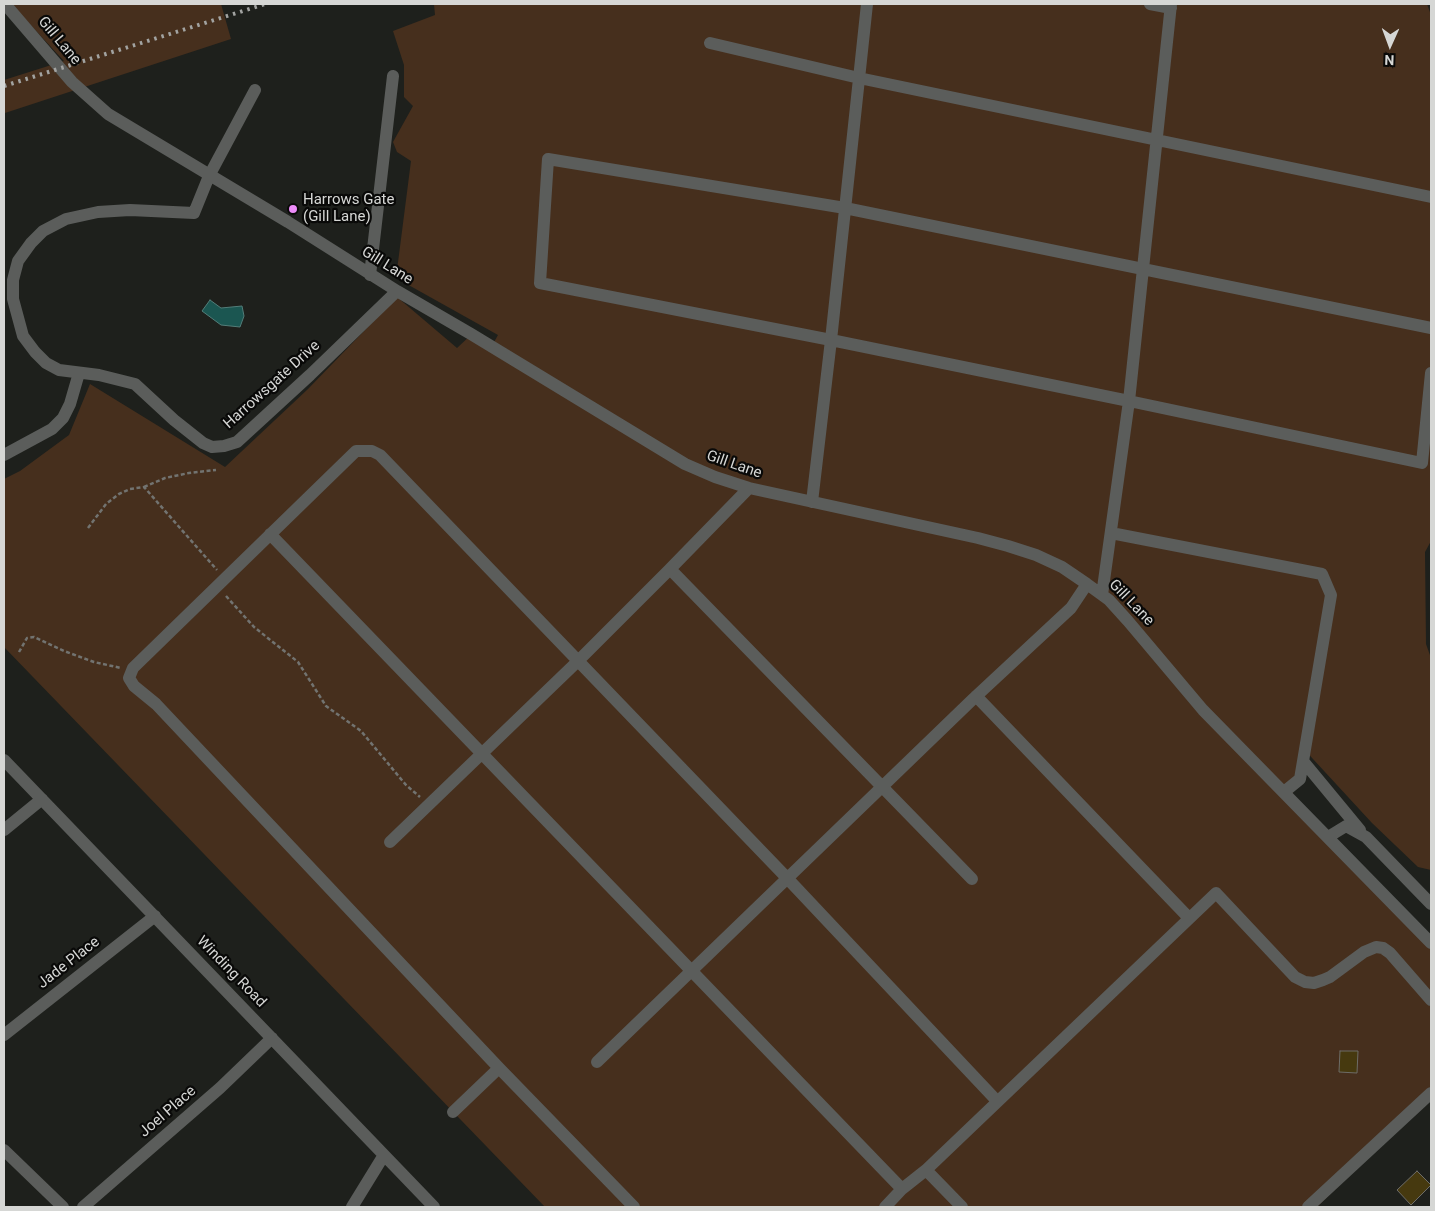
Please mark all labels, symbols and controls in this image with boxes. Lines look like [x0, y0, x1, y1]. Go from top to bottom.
street label: Gill Lane [34, 13, 84, 69]
north arrow [1365, 20, 1415, 70]
text: N [1384, 52, 1395, 68]
place label: Harrows Gate (Gill Lane) [303, 191, 394, 226]
marker: Harrows Gate (Gill Lane) [287, 203, 299, 215]
street label: Gill Lane [358, 243, 416, 289]
street label: Harrowsgate Drive [220, 337, 324, 433]
street label: Gill Lane [704, 447, 764, 483]
street label: Gill Lane [1105, 576, 1157, 630]
street label: Jade Place [34, 933, 104, 993]
street label: Winding Road [193, 933, 269, 1011]
street label: Joel Place [136, 1082, 200, 1142]

